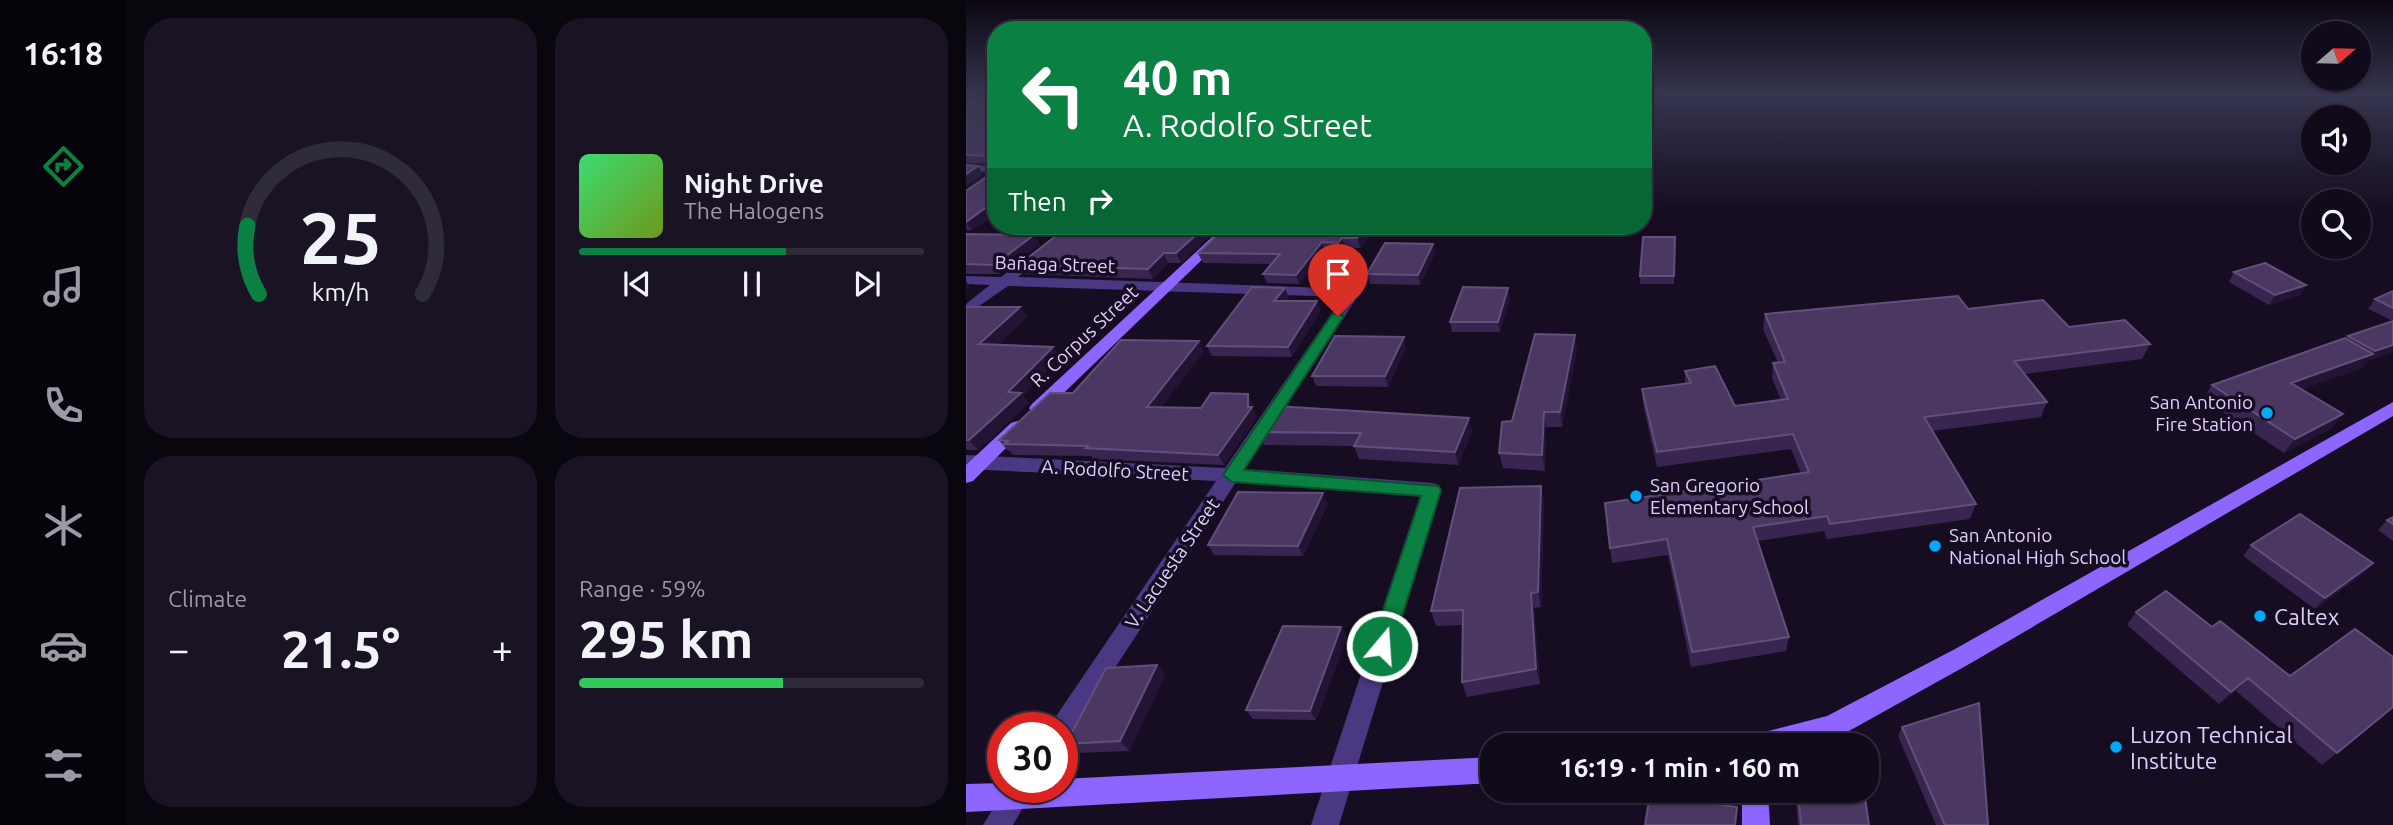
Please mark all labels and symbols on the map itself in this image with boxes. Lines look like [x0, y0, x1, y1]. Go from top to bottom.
north arrow [2301, 21, 2371, 91]
pin [1308, 244, 1368, 316]
street label: Bañaga Street [994, 251, 1116, 277]
street label: R. Corpus Street [1026, 280, 1143, 391]
place label: San Antonio Fire Station [2150, 391, 2253, 435]
marker: San Antonio Fire Station [2259, 405, 2275, 421]
street label: A. Rodolfo Street [1041, 455, 1190, 485]
place label: San Gregorio Elementary School [1650, 474, 1809, 518]
marker: San Gregorio Elementary School [1628, 488, 1644, 504]
street label: V. Lacuesta Street [1120, 493, 1224, 632]
place label: San Antonio National High School [1949, 524, 2126, 568]
marker: San Antonio National High School [1927, 538, 1943, 554]
place label: Caltex [2274, 604, 2340, 629]
marker: Caltex [2252, 608, 2268, 624]
position arrow [1345, 609, 1419, 683]
speed limit sign: 30 [987, 712, 1078, 803]
place label: Luzon Technical Institute [2130, 722, 2292, 773]
marker: Luzon Technical Institute [2108, 739, 2124, 755]

